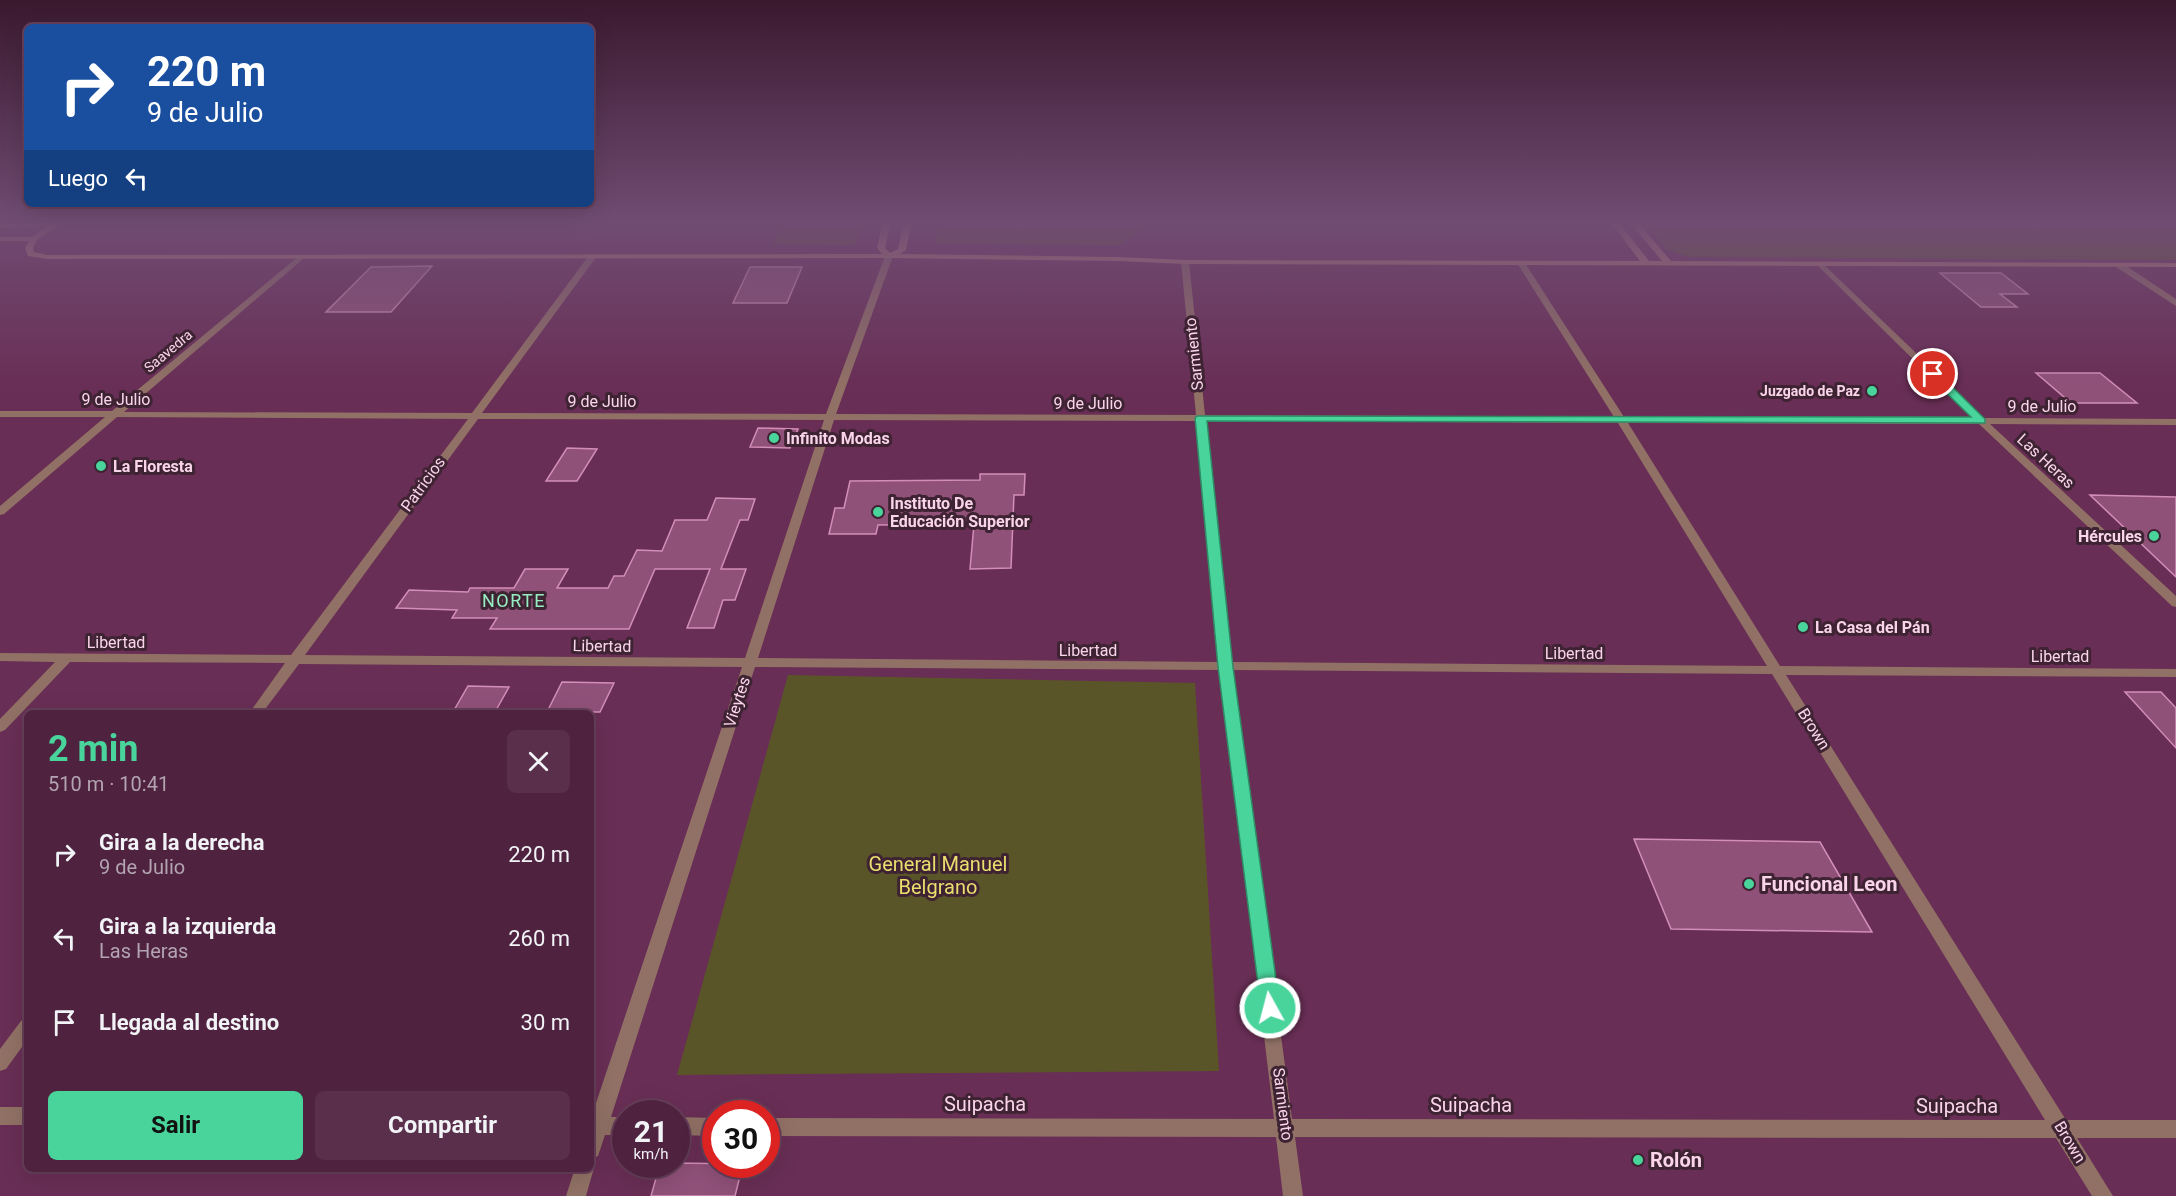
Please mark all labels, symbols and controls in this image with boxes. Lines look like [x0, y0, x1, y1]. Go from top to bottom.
text: 220 m [147, 47, 266, 96]
icon: right [48, 48, 126, 126]
text: 9 de Julio [147, 97, 263, 129]
icon: left [120, 162, 153, 195]
text: Luego [48, 166, 108, 191]
street label: Sarmiento [1181, 317, 1207, 391]
street label: Saavedra [141, 326, 195, 376]
pin [1907, 348, 1958, 399]
icon: arrive [1916, 357, 1949, 390]
place label: Juzgado de Paz [1760, 383, 1860, 399]
marker: Juzgado de Paz [1865, 384, 1879, 398]
street label: 9 de Julio [82, 390, 151, 409]
street label: 9 de Julio [568, 392, 637, 411]
street label: 9 de Julio [1054, 394, 1123, 413]
street label: 9 de Julio [2008, 397, 2077, 416]
place label: Infinito Modas [786, 429, 890, 448]
street label: Las Heras [2013, 430, 2079, 492]
marker: Infinito Modas [767, 431, 781, 445]
street label: Patricios [397, 453, 449, 515]
place label: La Floresta [113, 457, 193, 476]
marker: La Floresta [94, 459, 108, 473]
place label: Instituto De Educación Superior [890, 494, 1030, 531]
marker: Instituto De Educación Superior [871, 505, 885, 519]
place label: Hércules [2078, 527, 2142, 546]
marker: Hércules [2147, 529, 2161, 543]
district label: NORTE [482, 590, 546, 611]
place label: La Casa del Pán [1815, 618, 1930, 637]
marker: La Casa del Pán [1796, 620, 1810, 634]
street label: Libertad [87, 633, 145, 652]
street label: Libertad [572, 636, 632, 656]
street label: Libertad [1059, 641, 1117, 660]
street label: Libertad [1545, 644, 1603, 663]
street label: Libertad [2031, 647, 2089, 666]
street label: Vieytes [720, 674, 754, 730]
street label: Brown [1794, 705, 1834, 753]
text: 2 min [48, 728, 139, 770]
button: close [507, 730, 570, 793]
text: 510 m · 10:41 [48, 772, 169, 796]
text: Gira a la derecha [99, 830, 265, 855]
icon: right [48, 838, 81, 871]
text: 220 m [508, 842, 570, 867]
park label: General Manuel Belgrano [869, 852, 1007, 899]
text: 9 de Julio [99, 855, 185, 879]
place label: Funcional Leon [1761, 872, 1897, 896]
marker: Funcional Leon [1742, 877, 1756, 891]
text: Gira a la izquierda [99, 914, 276, 939]
icon: left [48, 922, 81, 955]
text: 260 m [508, 926, 570, 951]
text: Las Heras [99, 939, 188, 963]
position arrow [1238, 976, 1302, 1040]
icon: arrive [48, 1006, 81, 1039]
text: Llegada al destino [99, 1010, 279, 1035]
text: 30 m [521, 1010, 570, 1035]
street label: Sarmiento [1269, 1067, 1297, 1141]
button: Salir [48, 1091, 303, 1160]
button: Compartir [315, 1091, 570, 1160]
street label: Suipacha [944, 1092, 1026, 1116]
street label: Suipacha [1430, 1093, 1512, 1117]
street label: Suipacha [1916, 1094, 1998, 1118]
speed limit sign: 30 [702, 1100, 780, 1178]
text: 21 [634, 1114, 668, 1149]
street label: Brown [2050, 1118, 2090, 1166]
text: km/h [633, 1145, 669, 1163]
place label: Rolón [1650, 1148, 1702, 1172]
marker: Rolón [1631, 1153, 1645, 1167]

